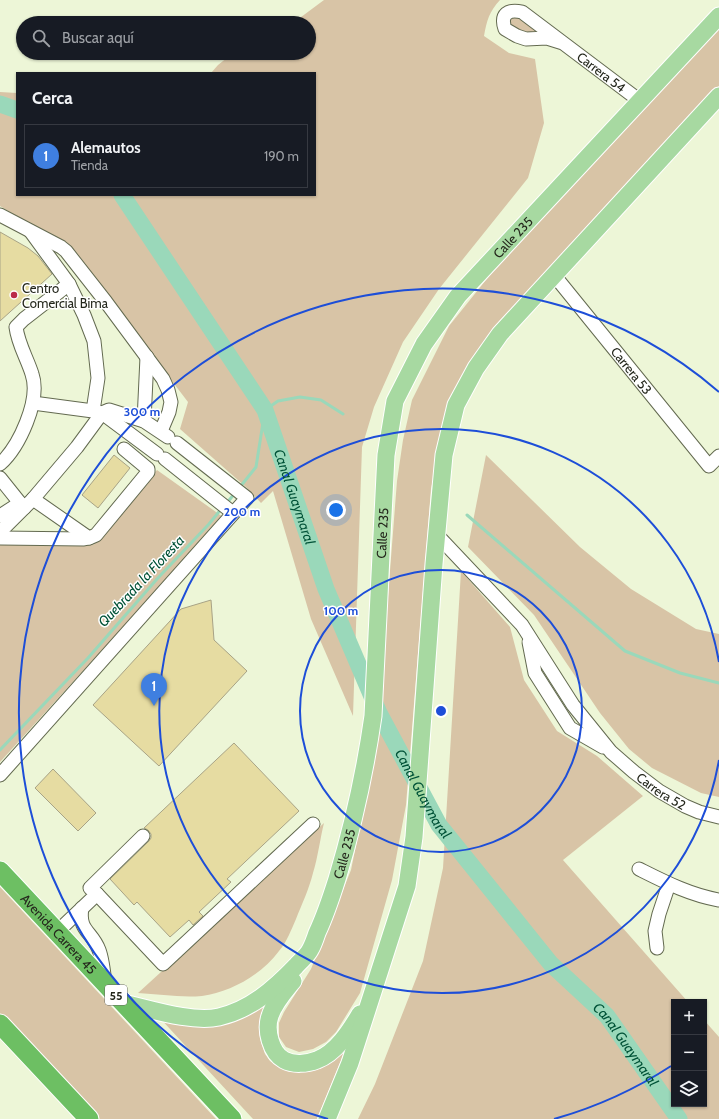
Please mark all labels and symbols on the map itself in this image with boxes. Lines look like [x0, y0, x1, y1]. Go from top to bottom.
street label: Carrera 54 [574, 48, 629, 96]
street label: Calle 235 [490, 213, 536, 261]
place label: Centro Comercial Bima [22, 280, 109, 311]
marker: Centro Comercial Bima [9, 290, 19, 300]
street label: Carrera 53 [608, 344, 655, 397]
text: 300 m [124, 404, 160, 419]
water label: Canal Guaymaral [270, 447, 319, 548]
your location [326, 500, 346, 520]
text: 200 m [224, 504, 260, 519]
street label: Calle 235 [373, 507, 391, 559]
water label: Quebrada la Floresta [94, 532, 188, 630]
text: 100 m [324, 603, 358, 618]
pin: 1 [141, 673, 167, 706]
centre of rings [434, 704, 448, 718]
water label: Canal Guaymaral [391, 746, 456, 843]
street label: Carrera 52 [633, 769, 689, 813]
street label: Calle 235 [330, 827, 359, 881]
street label: Avenida Carrera 45 [17, 890, 100, 977]
road number: 55 [105, 985, 127, 1005]
water label: Canal Guaymaral [589, 999, 663, 1090]

